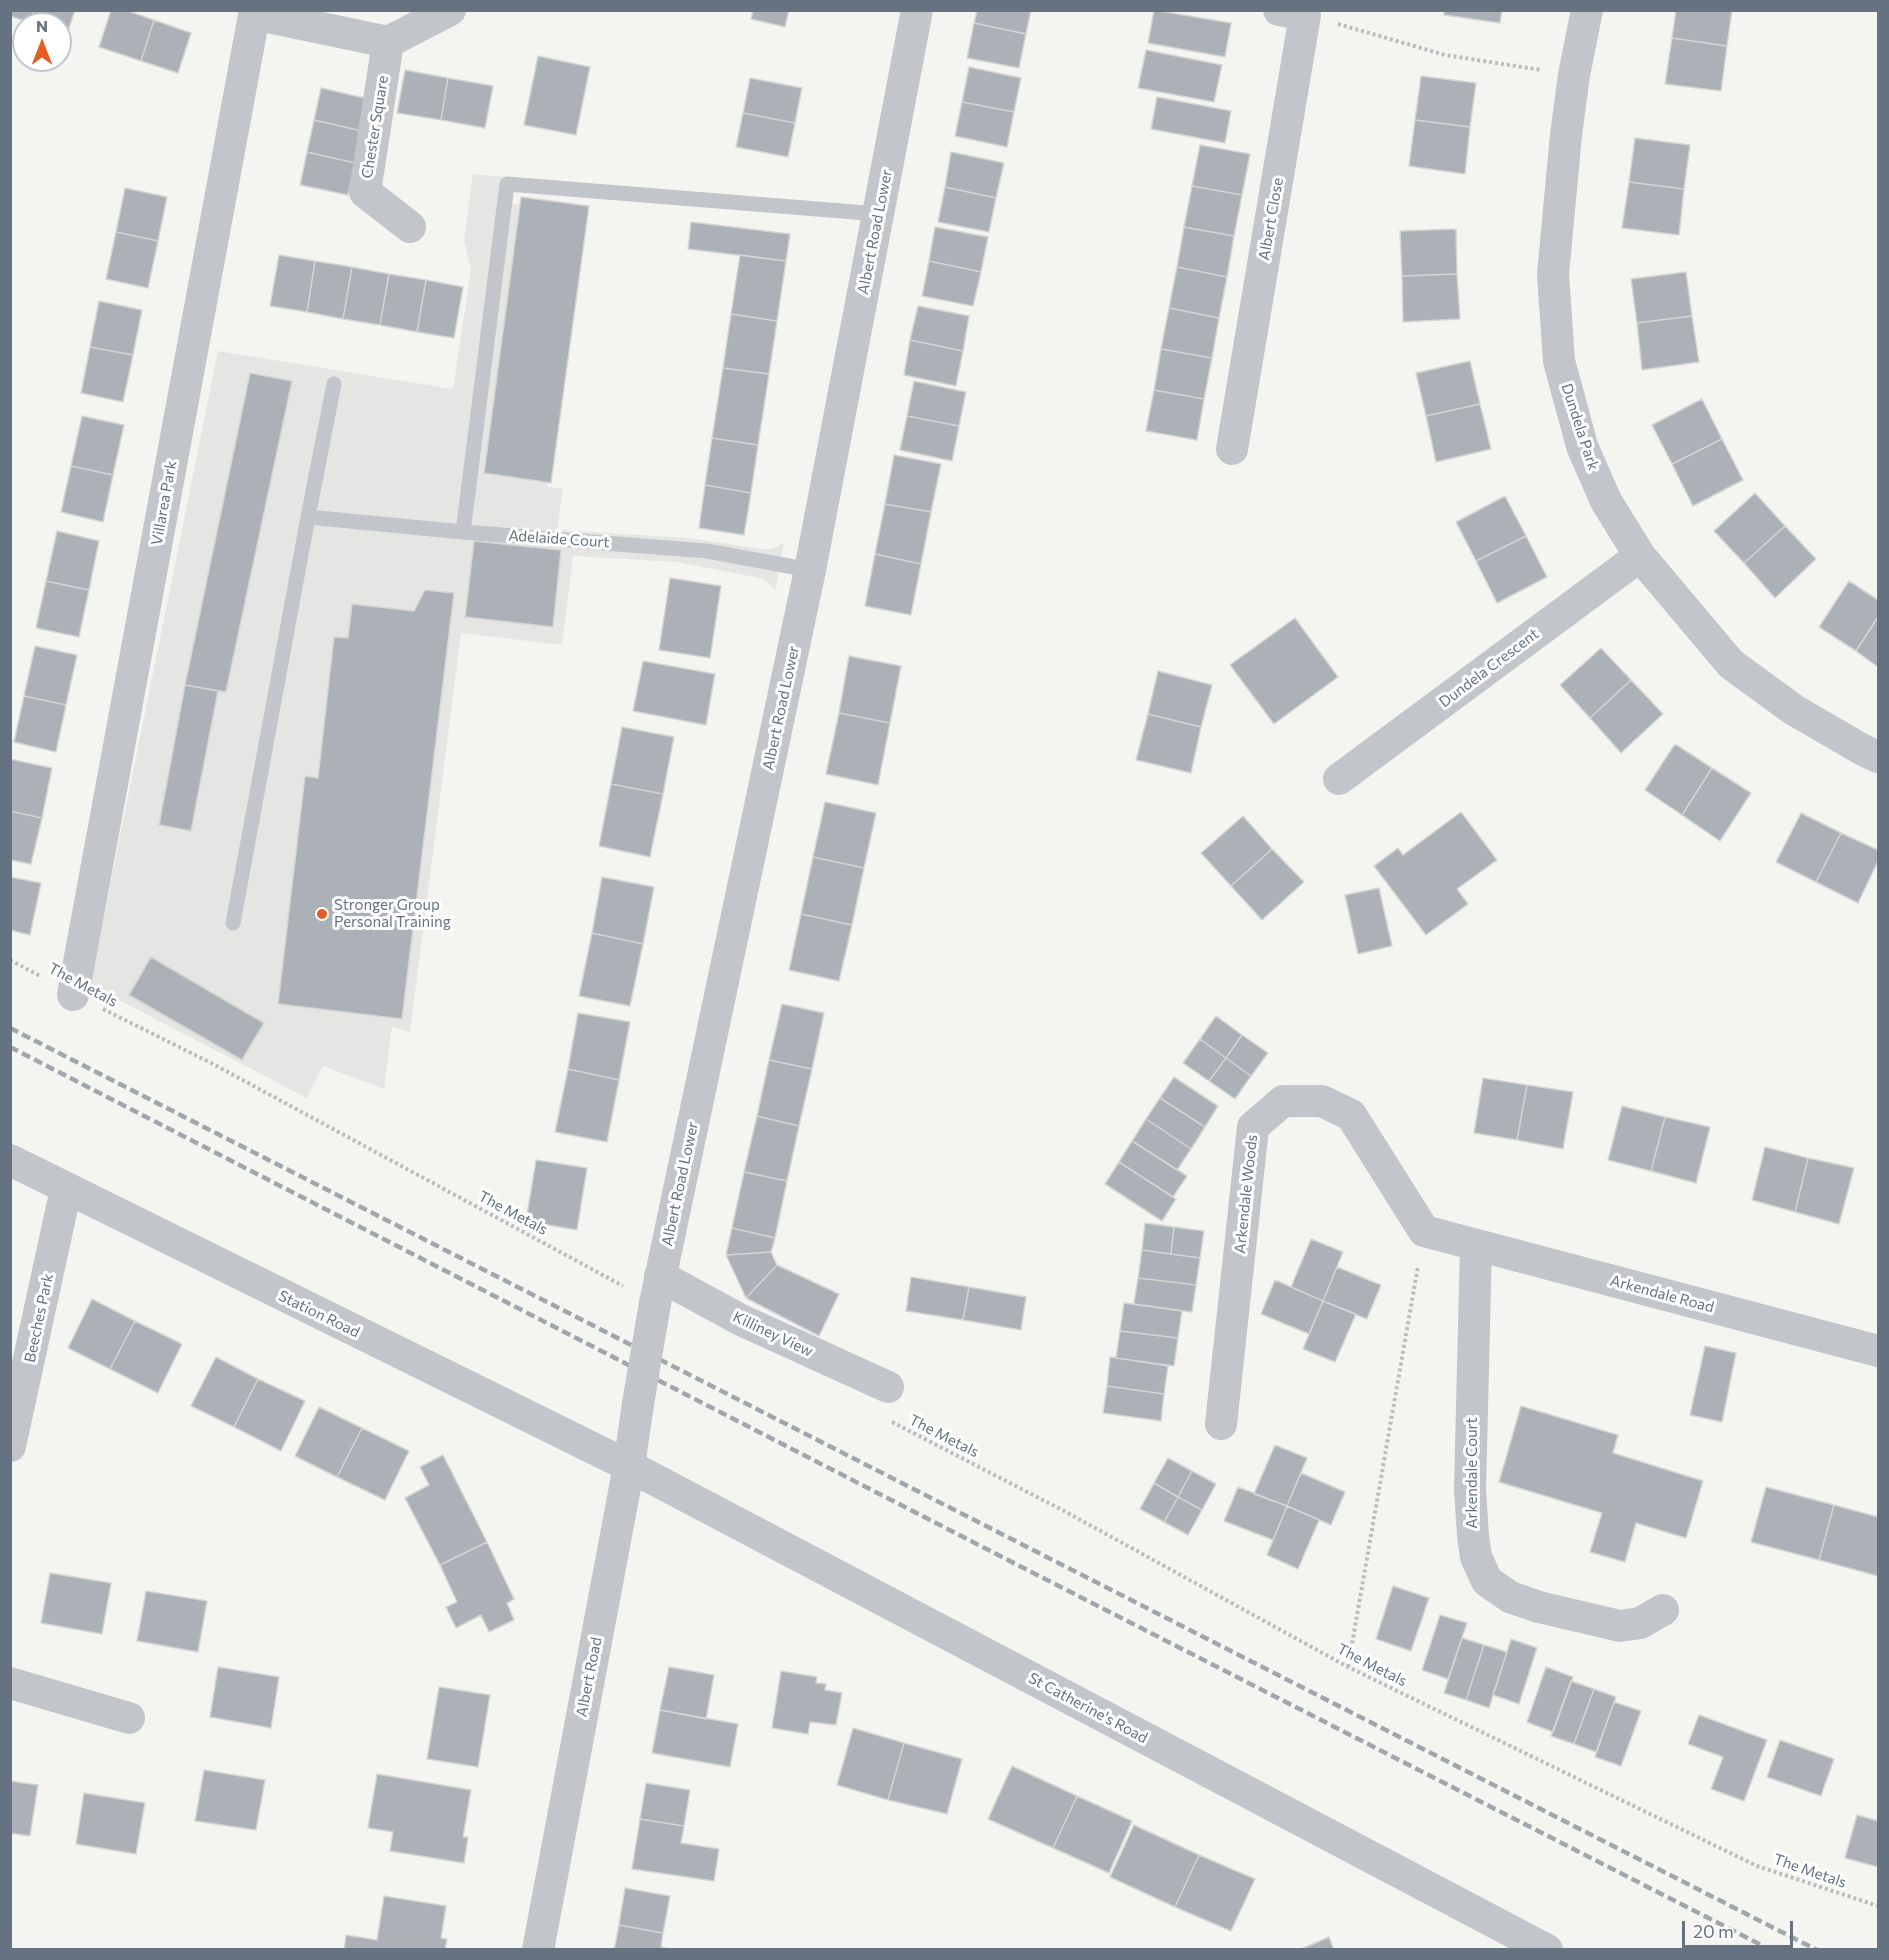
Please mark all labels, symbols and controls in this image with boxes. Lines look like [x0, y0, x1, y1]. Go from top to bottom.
north arrow [12, 12, 72, 72]
text: N [36, 16, 48, 35]
street label: Chester Square [358, 74, 392, 180]
street label: Albert Road Lower [854, 168, 896, 296]
street label: Albert Close [1255, 176, 1287, 262]
street label: Dundela Park [1557, 381, 1603, 473]
street label: Villarea Park [148, 459, 180, 547]
street label: Adelaide Court [508, 526, 610, 552]
street label: Dundela Crescent [1436, 625, 1542, 711]
street label: Albert Road Lower [759, 644, 803, 772]
place label: Stronger Group Personal Training [334, 896, 451, 931]
marker: Stronger Group Personal Training [315, 907, 329, 921]
street label: The Metals [45, 959, 121, 1011]
street label: Albert Road Lower [658, 1120, 702, 1248]
street label: Arkendale Woods [1231, 1134, 1261, 1254]
street label: The Metals [475, 1187, 551, 1239]
street label: Arkendale Road [1608, 1271, 1716, 1317]
street label: Beeches Park [21, 1272, 57, 1364]
street label: Station Road [275, 1287, 363, 1341]
street label: Killiney View [730, 1308, 816, 1360]
street label: The Metals [906, 1411, 982, 1461]
street label: Arkendale Court [1463, 1417, 1481, 1529]
street label: Albert Road [572, 1636, 606, 1718]
street label: The Metals [1334, 1640, 1410, 1690]
street label: St Catherine's Road [1025, 1669, 1151, 1747]
street label: The Metals [1771, 1850, 1849, 1892]
scale bar [1685, 1909, 1796, 1947]
text: 20 m [1693, 1920, 1734, 1942]

